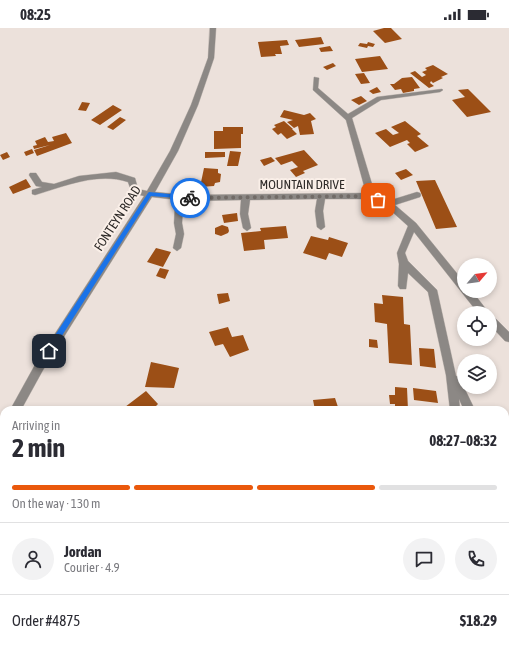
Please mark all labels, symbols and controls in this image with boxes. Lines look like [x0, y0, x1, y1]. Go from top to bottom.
text: 08:25 [20, 6, 51, 23]
street label: MOUNTAIN DRIVE [260, 177, 345, 192]
courier [170, 178, 210, 218]
street label: FONTEYN ROAD [91, 183, 144, 254]
pin [361, 183, 395, 217]
icon: bike [179, 187, 201, 209]
icon: bag [367, 189, 389, 211]
north arrow [457, 258, 497, 298]
map controls [457, 258, 497, 394]
button: locate [457, 306, 497, 346]
pin [32, 334, 66, 368]
icon: home [38, 340, 60, 362]
button: layers [457, 354, 497, 394]
text: Arriving in [12, 418, 60, 433]
text: 08:27–08:32 [429, 432, 497, 449]
text: 2 min [12, 433, 65, 463]
text: On the way · 130 m [12, 496, 100, 511]
button: person [12, 538, 54, 580]
button: chat [403, 538, 445, 580]
button: phone [455, 538, 497, 580]
text: Jordan [64, 543, 102, 560]
text: Courier · 4.9 [64, 560, 120, 575]
text: Order #4875 [12, 612, 80, 629]
text: $18.29 [460, 612, 497, 629]

